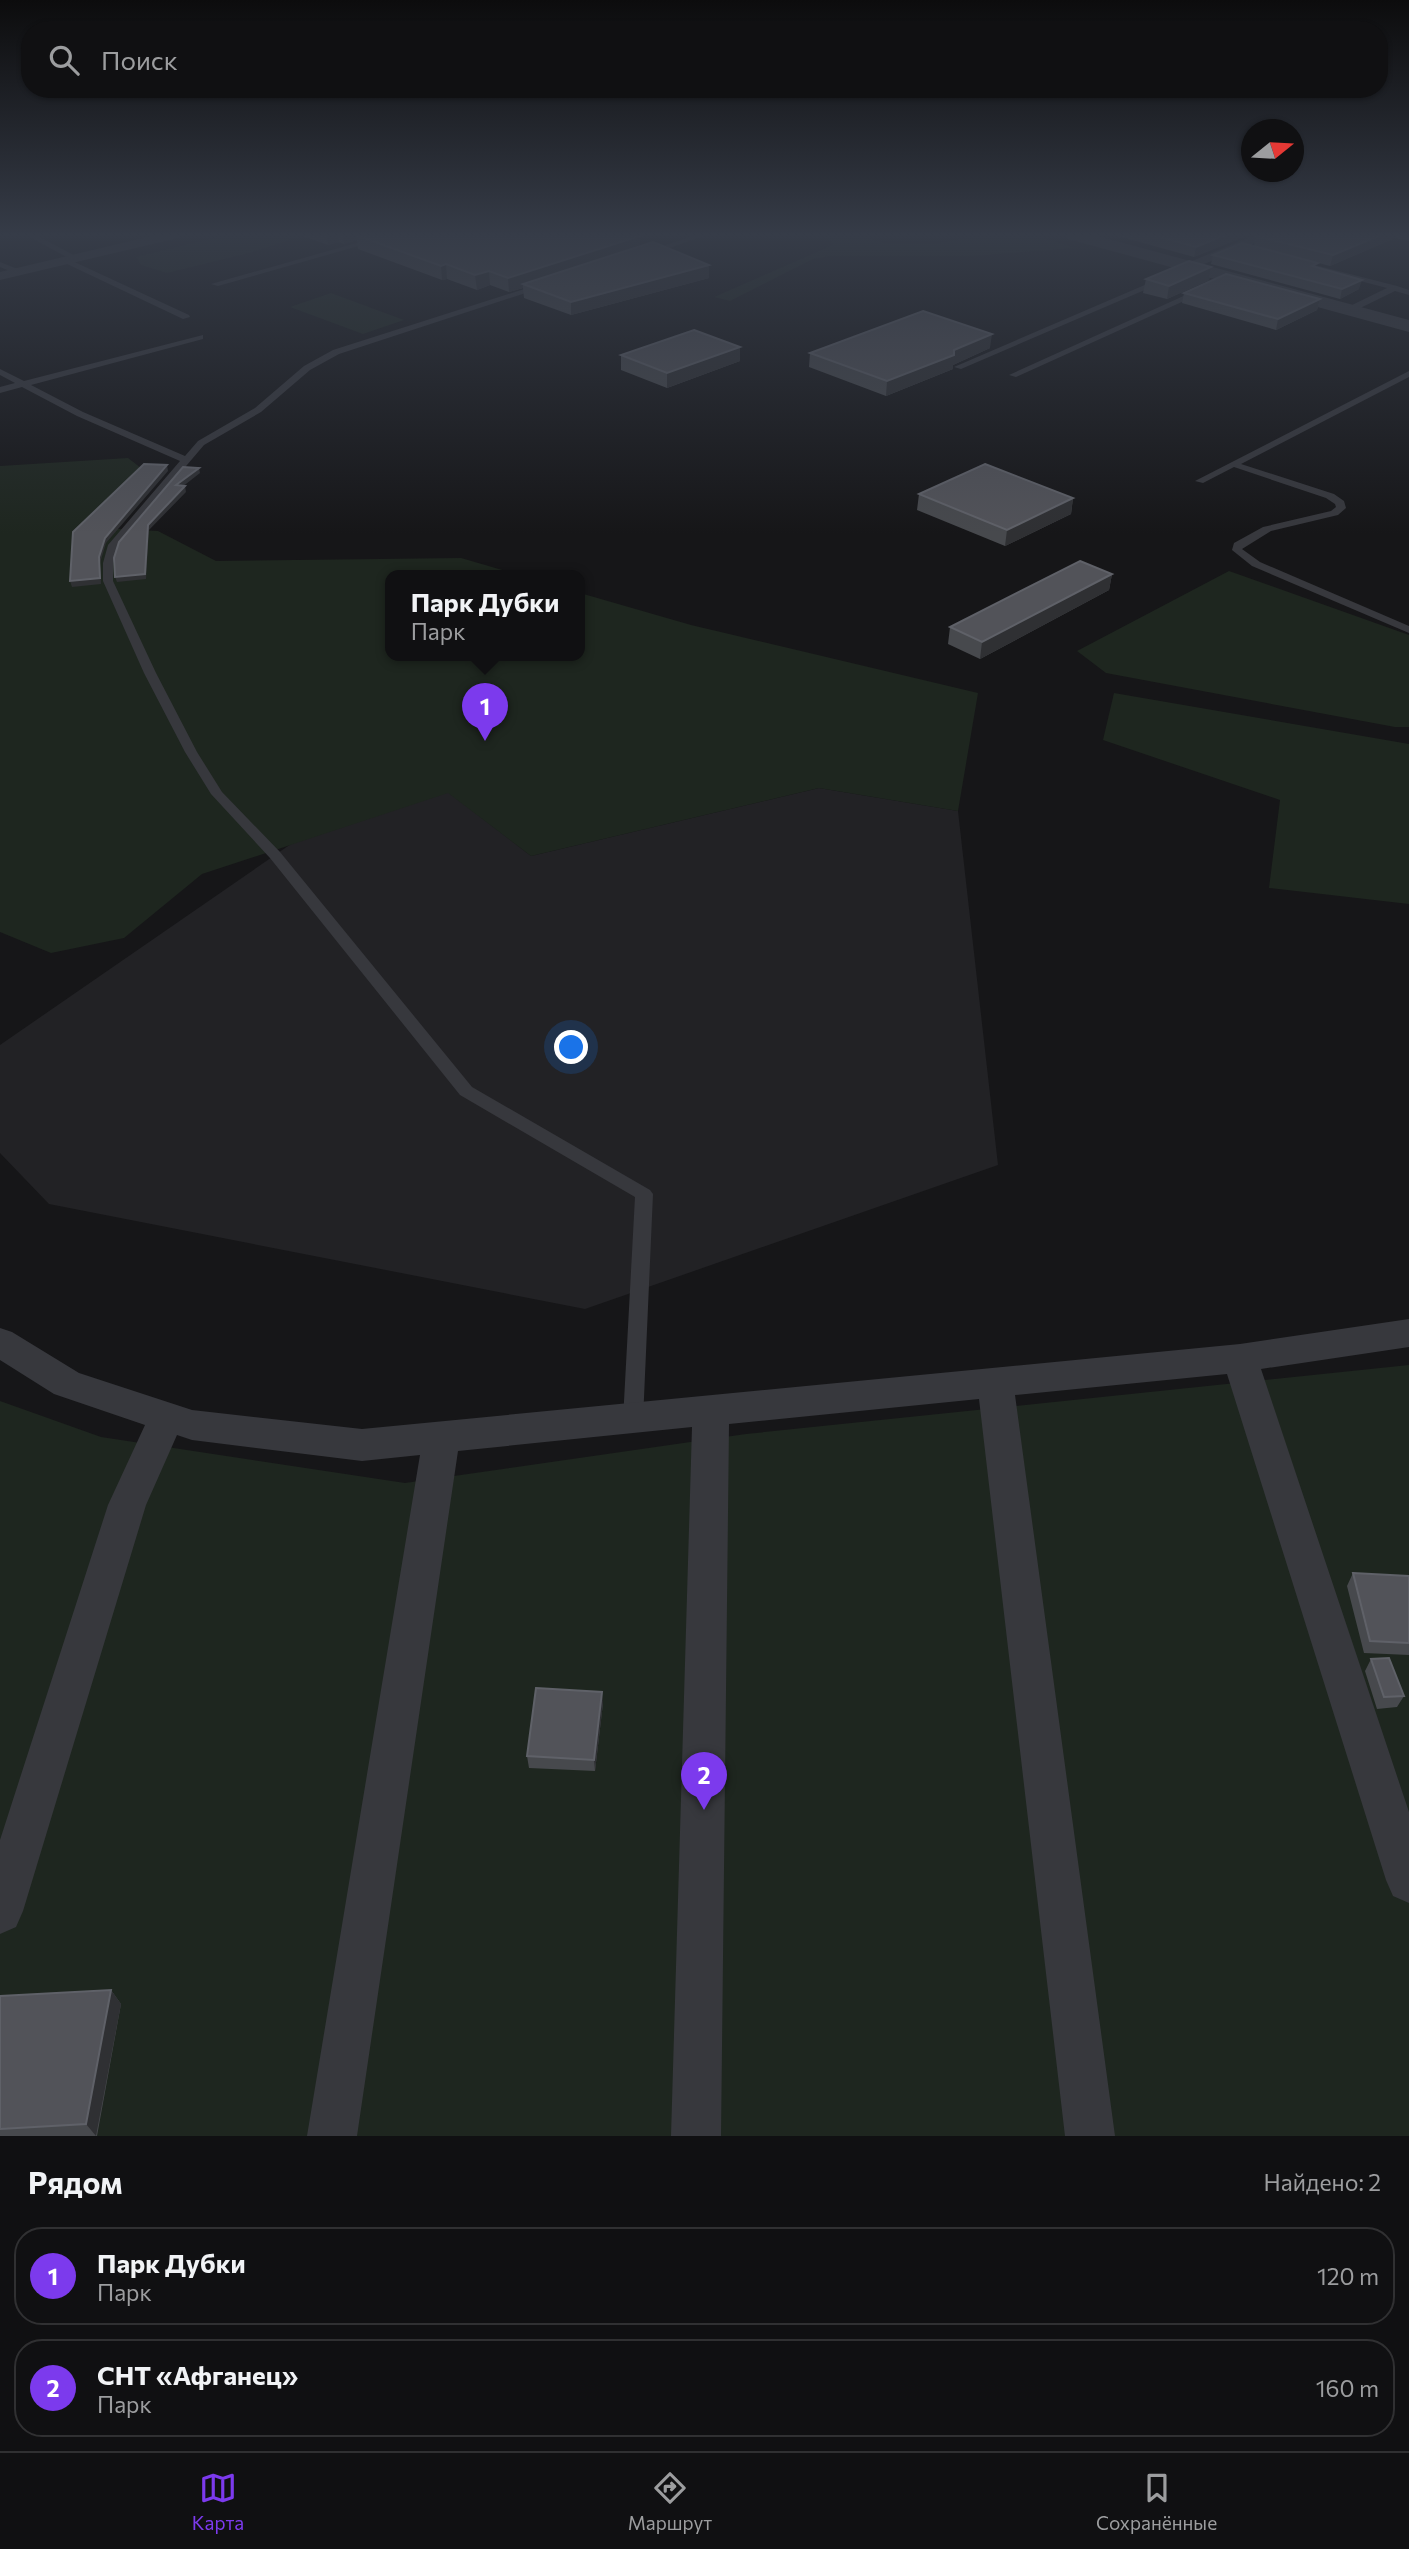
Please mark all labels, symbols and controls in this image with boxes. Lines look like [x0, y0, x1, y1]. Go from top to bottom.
search box [21, 21, 1388, 98]
icon: search [45, 41, 83, 79]
text: Поиск [101, 44, 178, 75]
north arrow [1241, 119, 1304, 182]
popup [385, 570, 585, 661]
text: Парк Дубки [411, 586, 559, 617]
text: Парк [411, 617, 466, 645]
pin: 1 [462, 683, 508, 741]
your location [554, 1030, 588, 1064]
pin: 2 [681, 1752, 727, 1810]
text: Рядом [28, 2163, 122, 2200]
text: Найдено: 2 [1264, 2168, 1381, 2196]
text: Парк Дубки [97, 2247, 246, 2278]
text: 1 [48, 2262, 58, 2290]
text: 120 m [1317, 2262, 1379, 2290]
text: Парк [97, 2278, 152, 2306]
text: СНТ «Афганец» [97, 2359, 298, 2390]
text: 2 [46, 2374, 60, 2402]
text: 160 m [1316, 2374, 1379, 2402]
text: Парк [97, 2390, 152, 2418]
tab: Карта [192, 2469, 244, 2534]
tab: Маршрут [628, 2469, 712, 2534]
tab: Сохранённые [1096, 2469, 1217, 2534]

